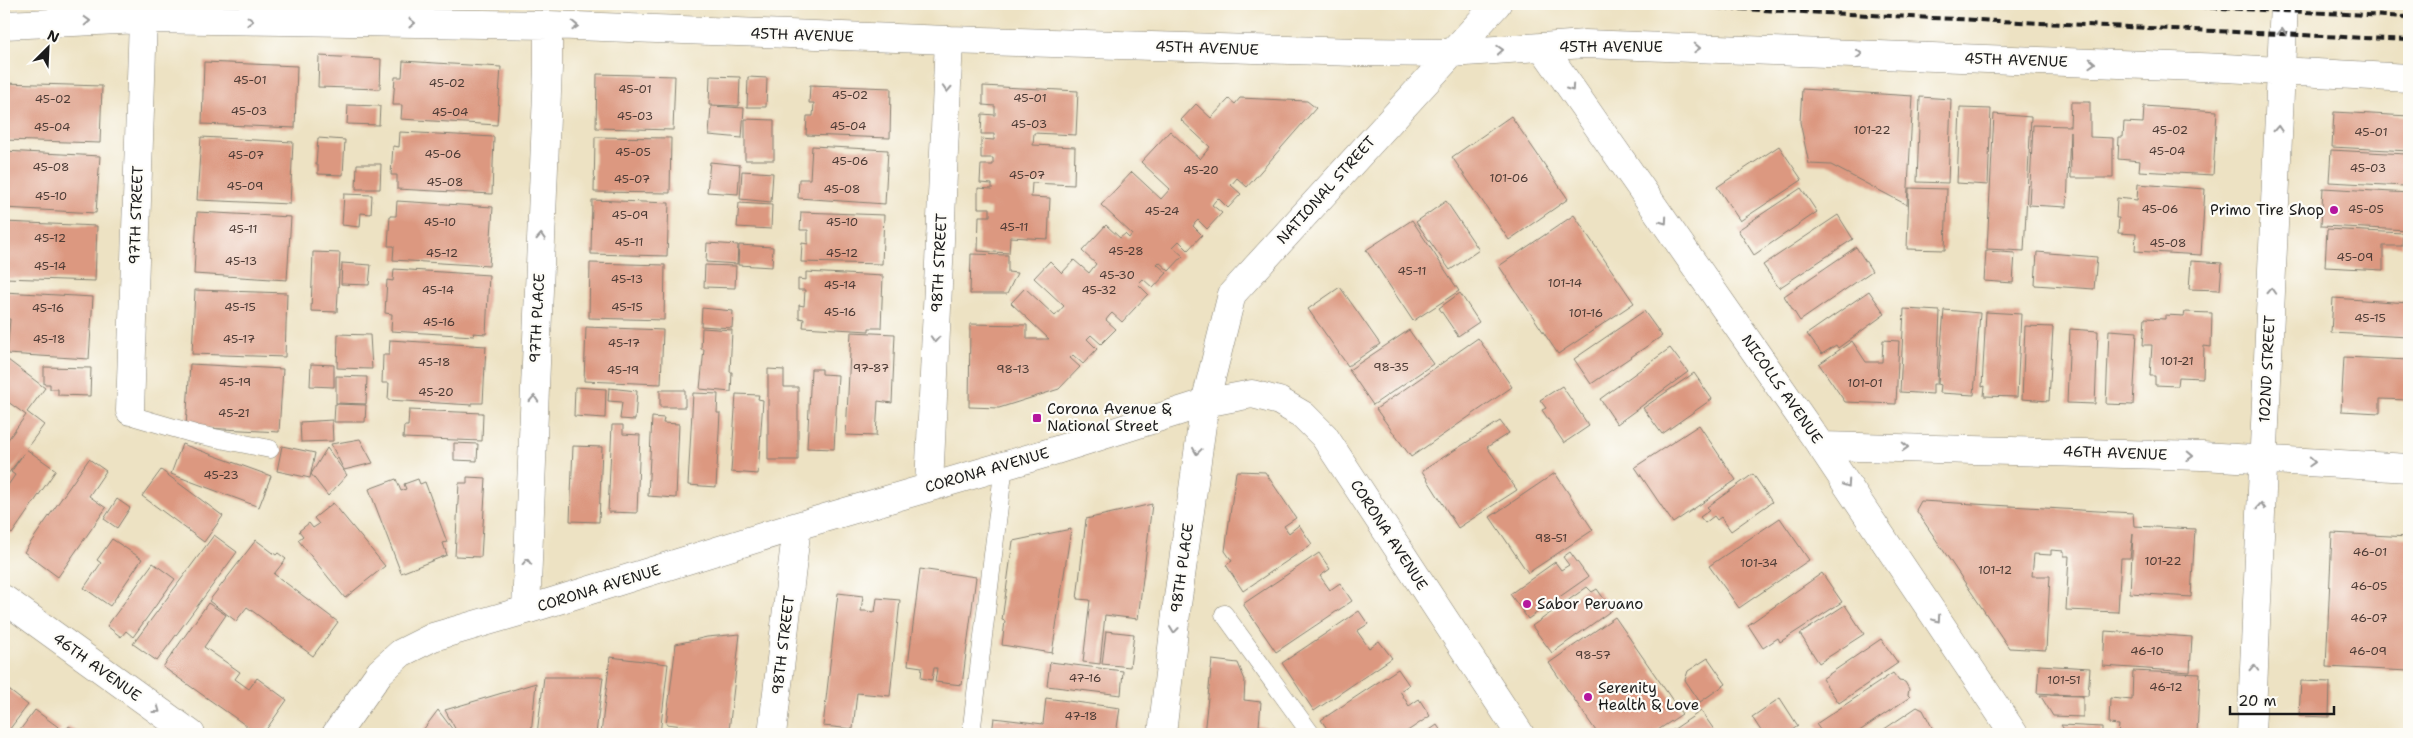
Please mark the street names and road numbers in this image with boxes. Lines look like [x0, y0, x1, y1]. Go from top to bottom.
street label: 45TH AVENUE [750, 23, 854, 47]
street label: 45TH AVENUE [1155, 36, 1259, 60]
street label: 45TH AVENUE [1559, 37, 1663, 57]
street label: 45TH AVENUE [1964, 48, 2068, 72]
street label: NATIONAL STREET [1272, 132, 1380, 248]
street label: 97TH STREET [124, 165, 148, 265]
street label: 98TH STREET [926, 213, 952, 313]
street label: 97TH PLACE [525, 273, 549, 363]
street label: 102ND STREET [2254, 315, 2280, 423]
street label: NICOLLS AVENUE [1737, 331, 1827, 447]
street label: 46TH AVENUE [2062, 441, 2168, 465]
street label: CORONA AVENUE [923, 443, 1051, 497]
street label: CORONA AVENUE [1346, 476, 1432, 594]
street label: 98TH PLACE [1166, 522, 1198, 614]
street label: CORONA AVENUE [535, 560, 663, 616]
street label: 98TH STREET [767, 594, 799, 696]
street label: 46TH AVENUE [49, 628, 145, 706]

